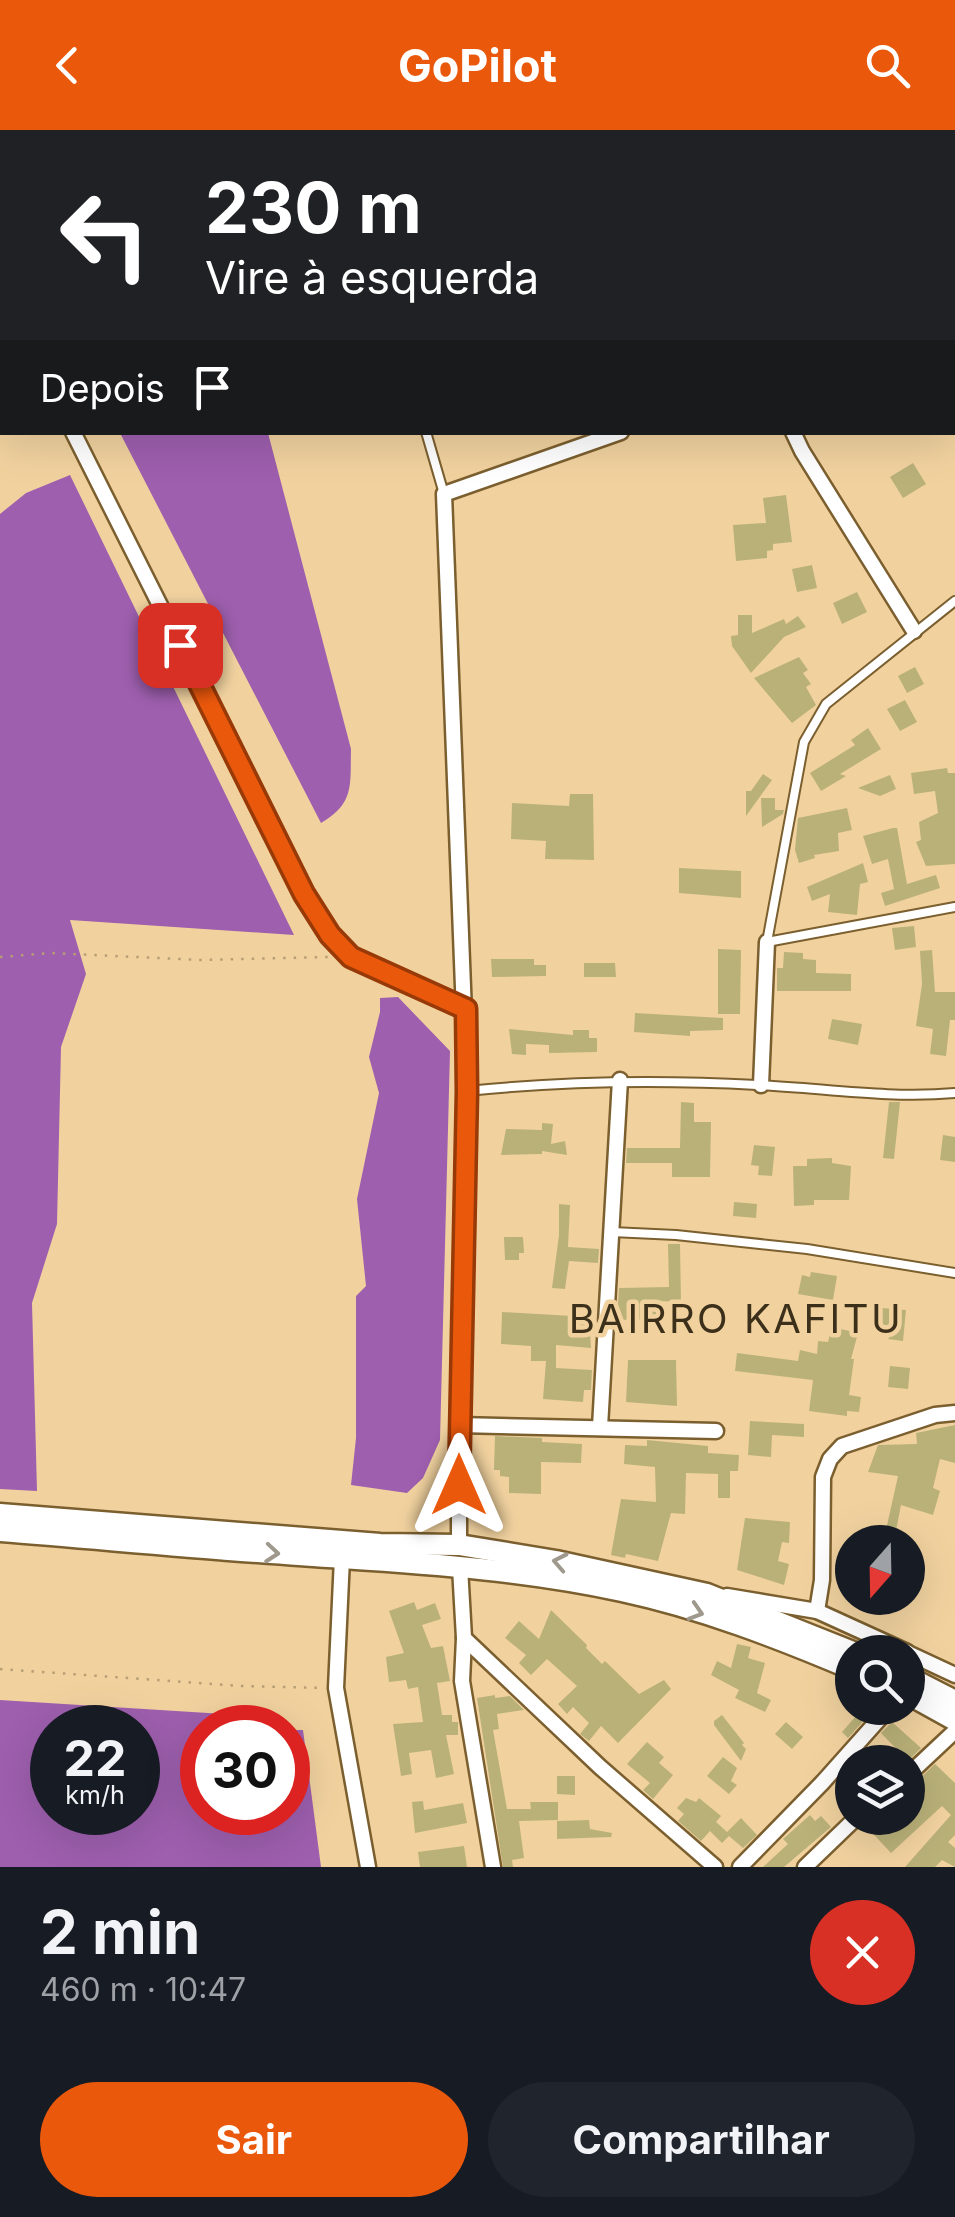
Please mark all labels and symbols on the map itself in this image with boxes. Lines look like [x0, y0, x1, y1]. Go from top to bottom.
pin [138, 603, 223, 688]
district label: BAIRRO KAFITU [569, 1294, 903, 1343]
position arrow [407, 1433, 511, 1537]
north arrow [835, 1525, 925, 1615]
one-way arrow [264, 1541, 280, 1563]
one-way arrow [552, 1552, 568, 1573]
one-way arrow [687, 1600, 704, 1621]
speed limit sign: 30 [180, 1705, 310, 1835]

